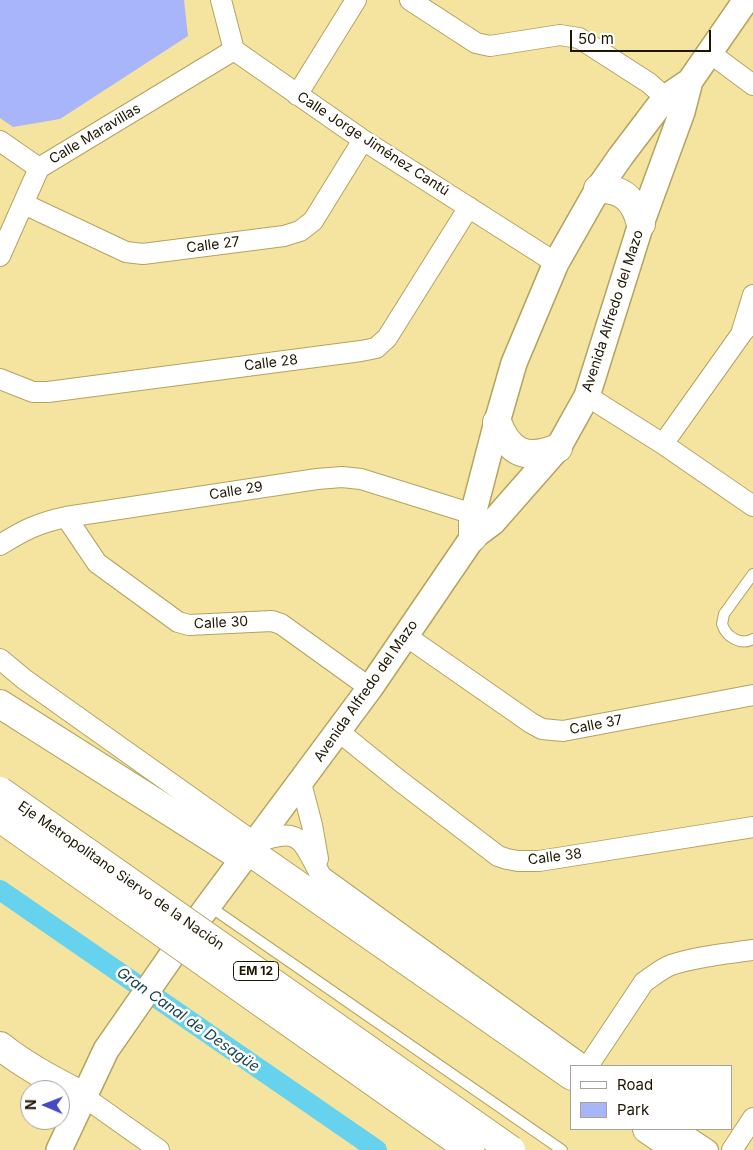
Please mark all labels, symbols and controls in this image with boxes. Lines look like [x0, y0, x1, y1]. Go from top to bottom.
scale bar [573, 20, 714, 52]
text: 50 m [578, 29, 614, 48]
street label: Calle Jorge Jiménez Cantú [294, 88, 452, 200]
street label: Calle Maravillas [46, 100, 144, 168]
street label: Avenida Alfredo del Mazo [579, 228, 647, 394]
street label: Calle 27 [185, 233, 241, 257]
street label: Calle 28 [243, 351, 299, 375]
street label: Calle 29 [208, 478, 264, 504]
street label: Calle 30 [193, 613, 249, 633]
street label: Avenida Alfredo del Mazo [311, 617, 421, 765]
street label: Calle 37 [568, 712, 624, 738]
street label: Eje Metropolitano Siervo de la Nación [15, 798, 227, 954]
street label: Calle 38 [527, 845, 583, 869]
road number: EM 12 [234, 961, 278, 980]
water label: Gran Canal de Desagüe [113, 964, 263, 1076]
legend [570, 1065, 733, 1130]
text: Road [617, 1075, 653, 1094]
north arrow [20, 1080, 70, 1130]
text: N [22, 1099, 39, 1110]
text: Park [617, 1100, 649, 1119]

